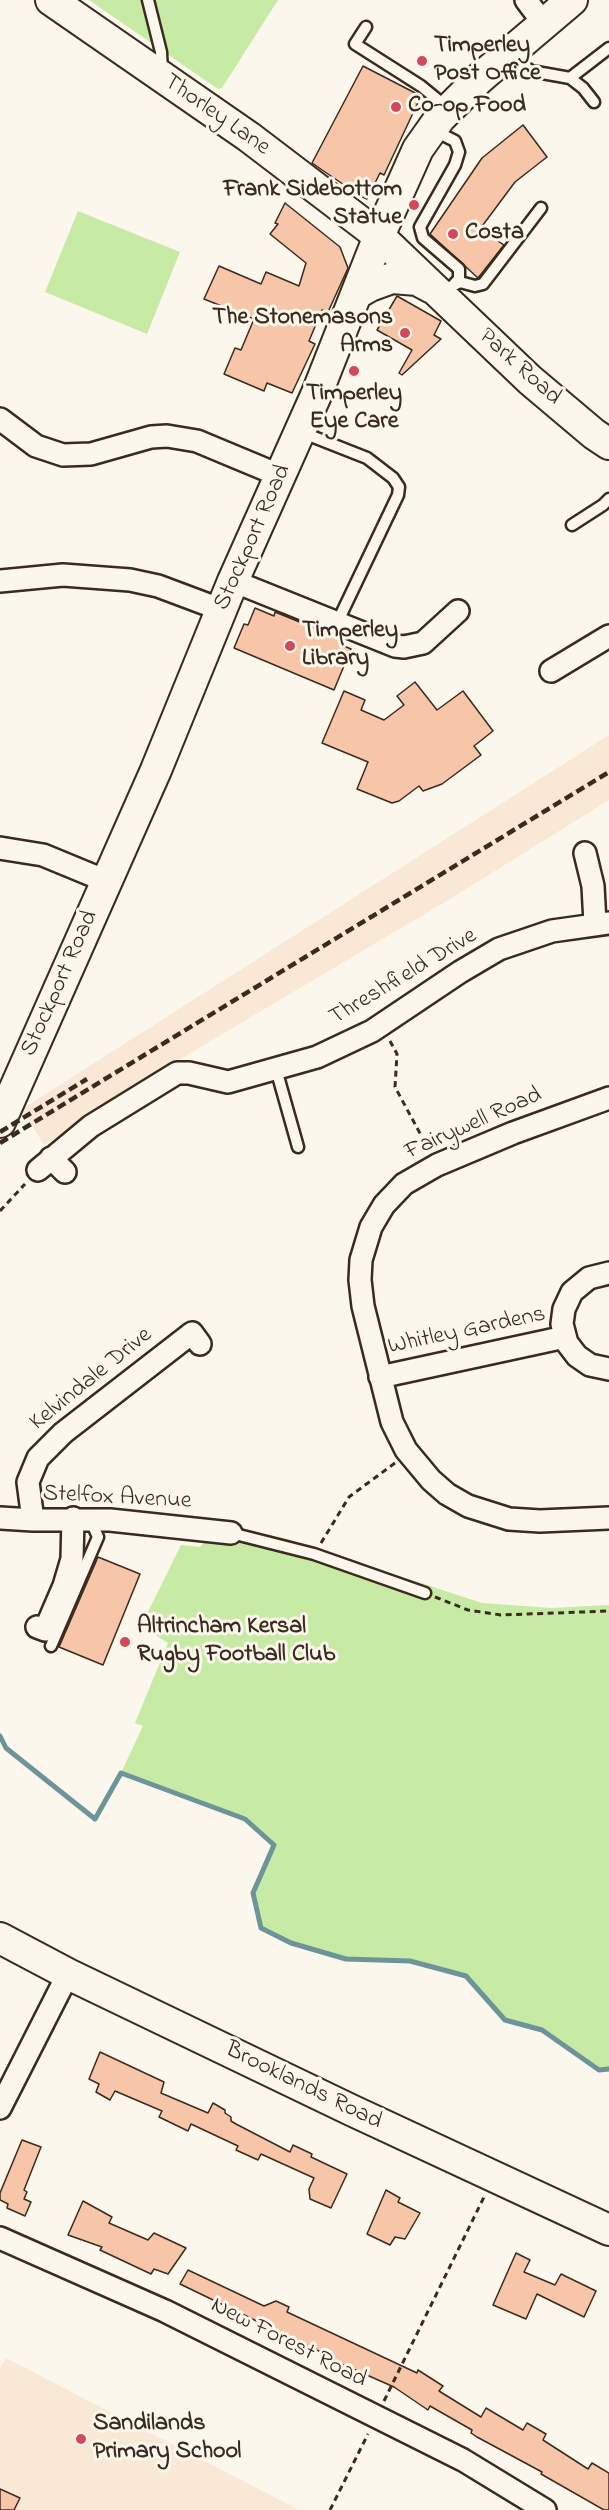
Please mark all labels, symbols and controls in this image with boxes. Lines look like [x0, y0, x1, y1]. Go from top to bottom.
place label: Timperley Post Office [434, 33, 541, 89]
marker: Timperley Post Office [415, 54, 429, 68]
street label: Thorley Lane [157, 69, 275, 163]
place label: Co-op Food [408, 93, 526, 121]
marker: Co-op Food [389, 100, 403, 114]
place label: Frank Sidebottom Statue [223, 177, 402, 233]
marker: Frank Sidebottom Statue [407, 198, 421, 212]
place label: Costa [465, 220, 524, 248]
marker: Costa [446, 227, 460, 241]
place label: The Stonemasons Arms [212, 305, 393, 361]
street label: Park Road [472, 323, 566, 413]
marker: The Stonemasons Arms [398, 326, 412, 340]
marker: Timperley Eye Care [347, 364, 361, 378]
place label: Timperley Eye Care [306, 381, 402, 437]
street label: Stockport Road [209, 461, 299, 615]
place label: Timperley Library [302, 618, 398, 674]
marker: Timperley Library [283, 639, 297, 653]
street label: Stockport Road [16, 907, 106, 1061]
street label: Threshfield Drive [325, 923, 483, 1033]
street label: Fairywell Road [401, 1082, 547, 1168]
street label: Whitley Gardens [386, 1301, 548, 1363]
street label: Kelvindale Drive [25, 1322, 159, 1438]
street label: Stelfox Avenue [42, 1481, 192, 1517]
place label: Altrincham Kersal Rugby Football Club [137, 1614, 335, 1670]
marker: Altrincham Kersal Rugby Football Club [118, 1635, 132, 1649]
street label: Brooklands Road [220, 2037, 386, 2137]
street label: New Forest Road [205, 2292, 371, 2396]
place label: Sandilands Primary School [93, 2411, 241, 2467]
marker: Sandilands Primary School [74, 2432, 88, 2446]

